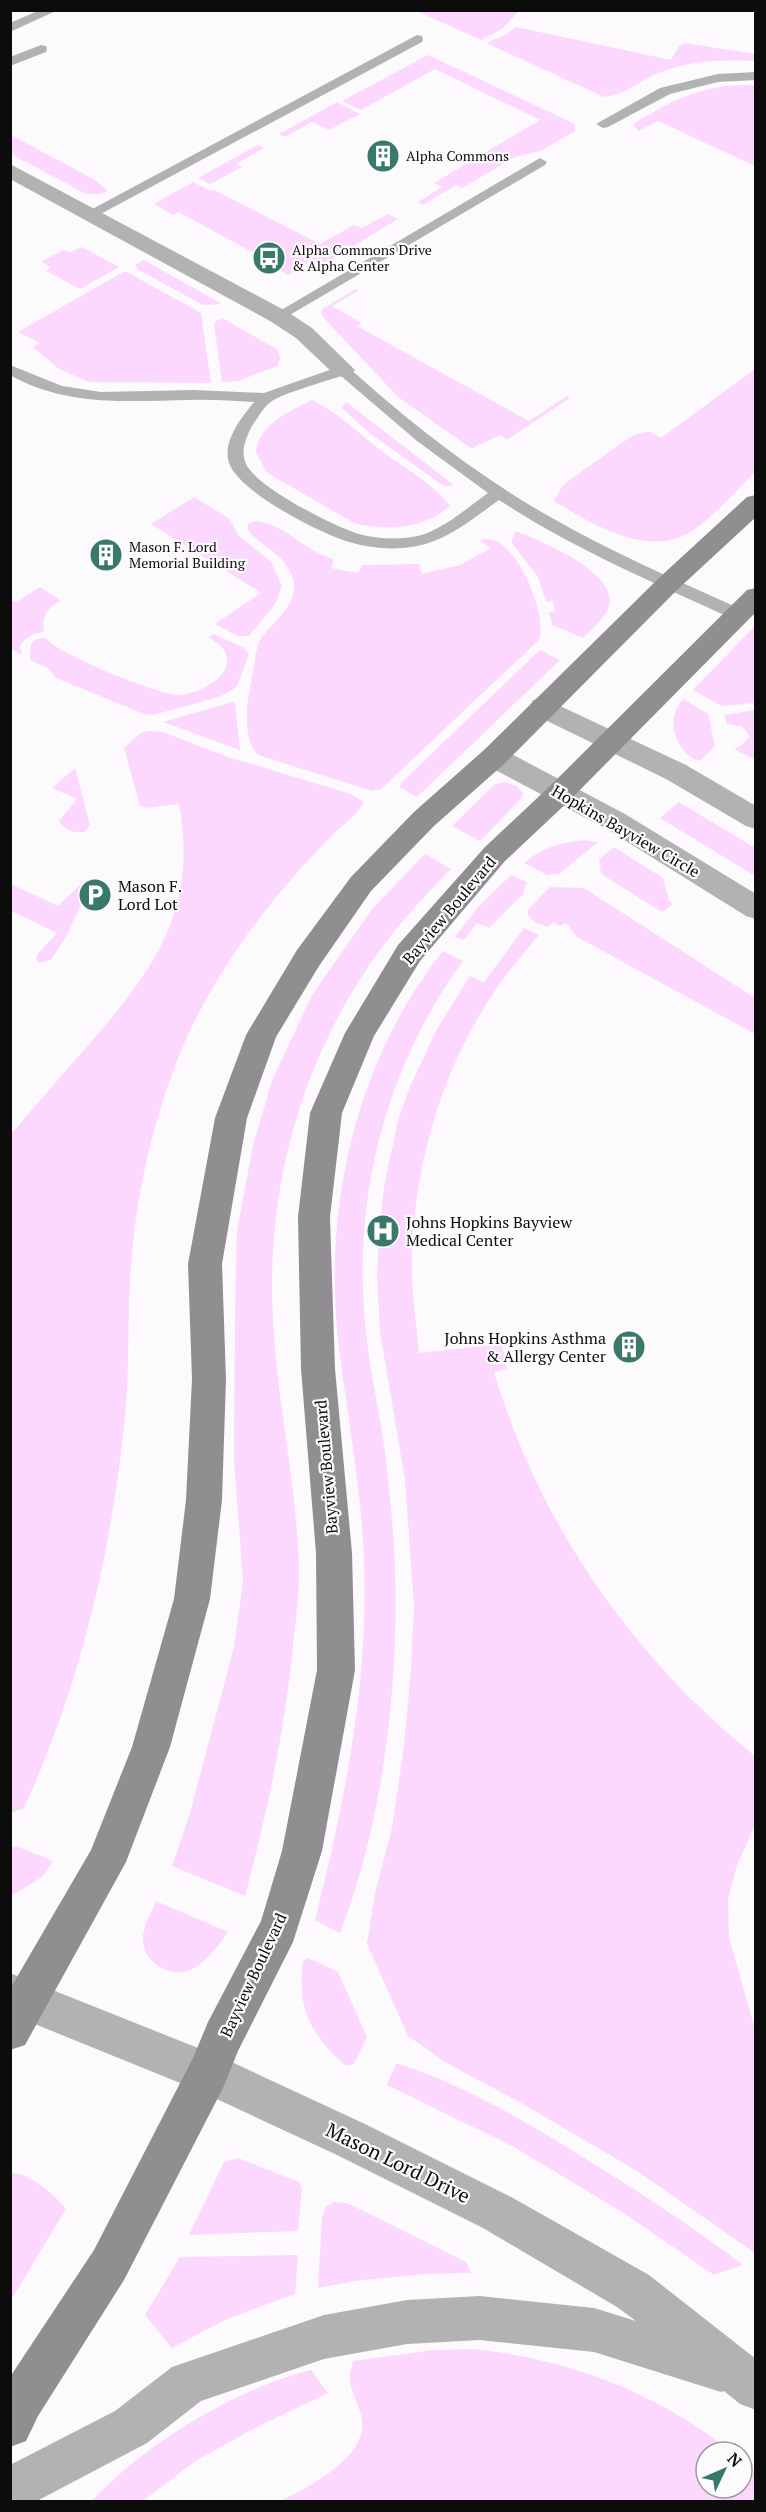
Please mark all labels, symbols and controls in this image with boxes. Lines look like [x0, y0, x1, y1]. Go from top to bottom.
building icon: Alpha Commons [365, 138, 401, 174]
place label: Alpha Commons [406, 146, 509, 165]
bus stop icon: Alpha Commons Drive & Alpha Center [251, 240, 287, 276]
place label: Alpha Commons Drive & Alpha Center [292, 240, 432, 275]
building icon: Mason F. Lord Memorial Building [88, 537, 124, 573]
place label: Mason F. Lord Memorial Building [129, 537, 246, 572]
street label: Hopkins Bayview Circle [548, 780, 704, 882]
street label: Bayview Boulevard [397, 851, 501, 969]
place label: Mason F. Lord Lot [118, 875, 182, 915]
parking icon: Mason F. Lord Lot [77, 877, 113, 913]
place label: Johns Hopkins Bayview Medical Center [406, 1211, 572, 1251]
hospital icon: Johns Hopkins Bayview Medical Center [365, 1213, 401, 1249]
place label: Johns Hopkins Asthma & Allergy Center [444, 1327, 607, 1367]
building icon: Johns Hopkins Asthma & Allergy Center [611, 1329, 647, 1365]
street label: Bayview Boulevard [309, 1399, 343, 1535]
street label: Bayview Boulevard [215, 1909, 291, 2041]
street label: Mason Lord Drive [322, 2116, 475, 2209]
north arrow [694, 2440, 754, 2500]
text: N [723, 2448, 747, 2472]

